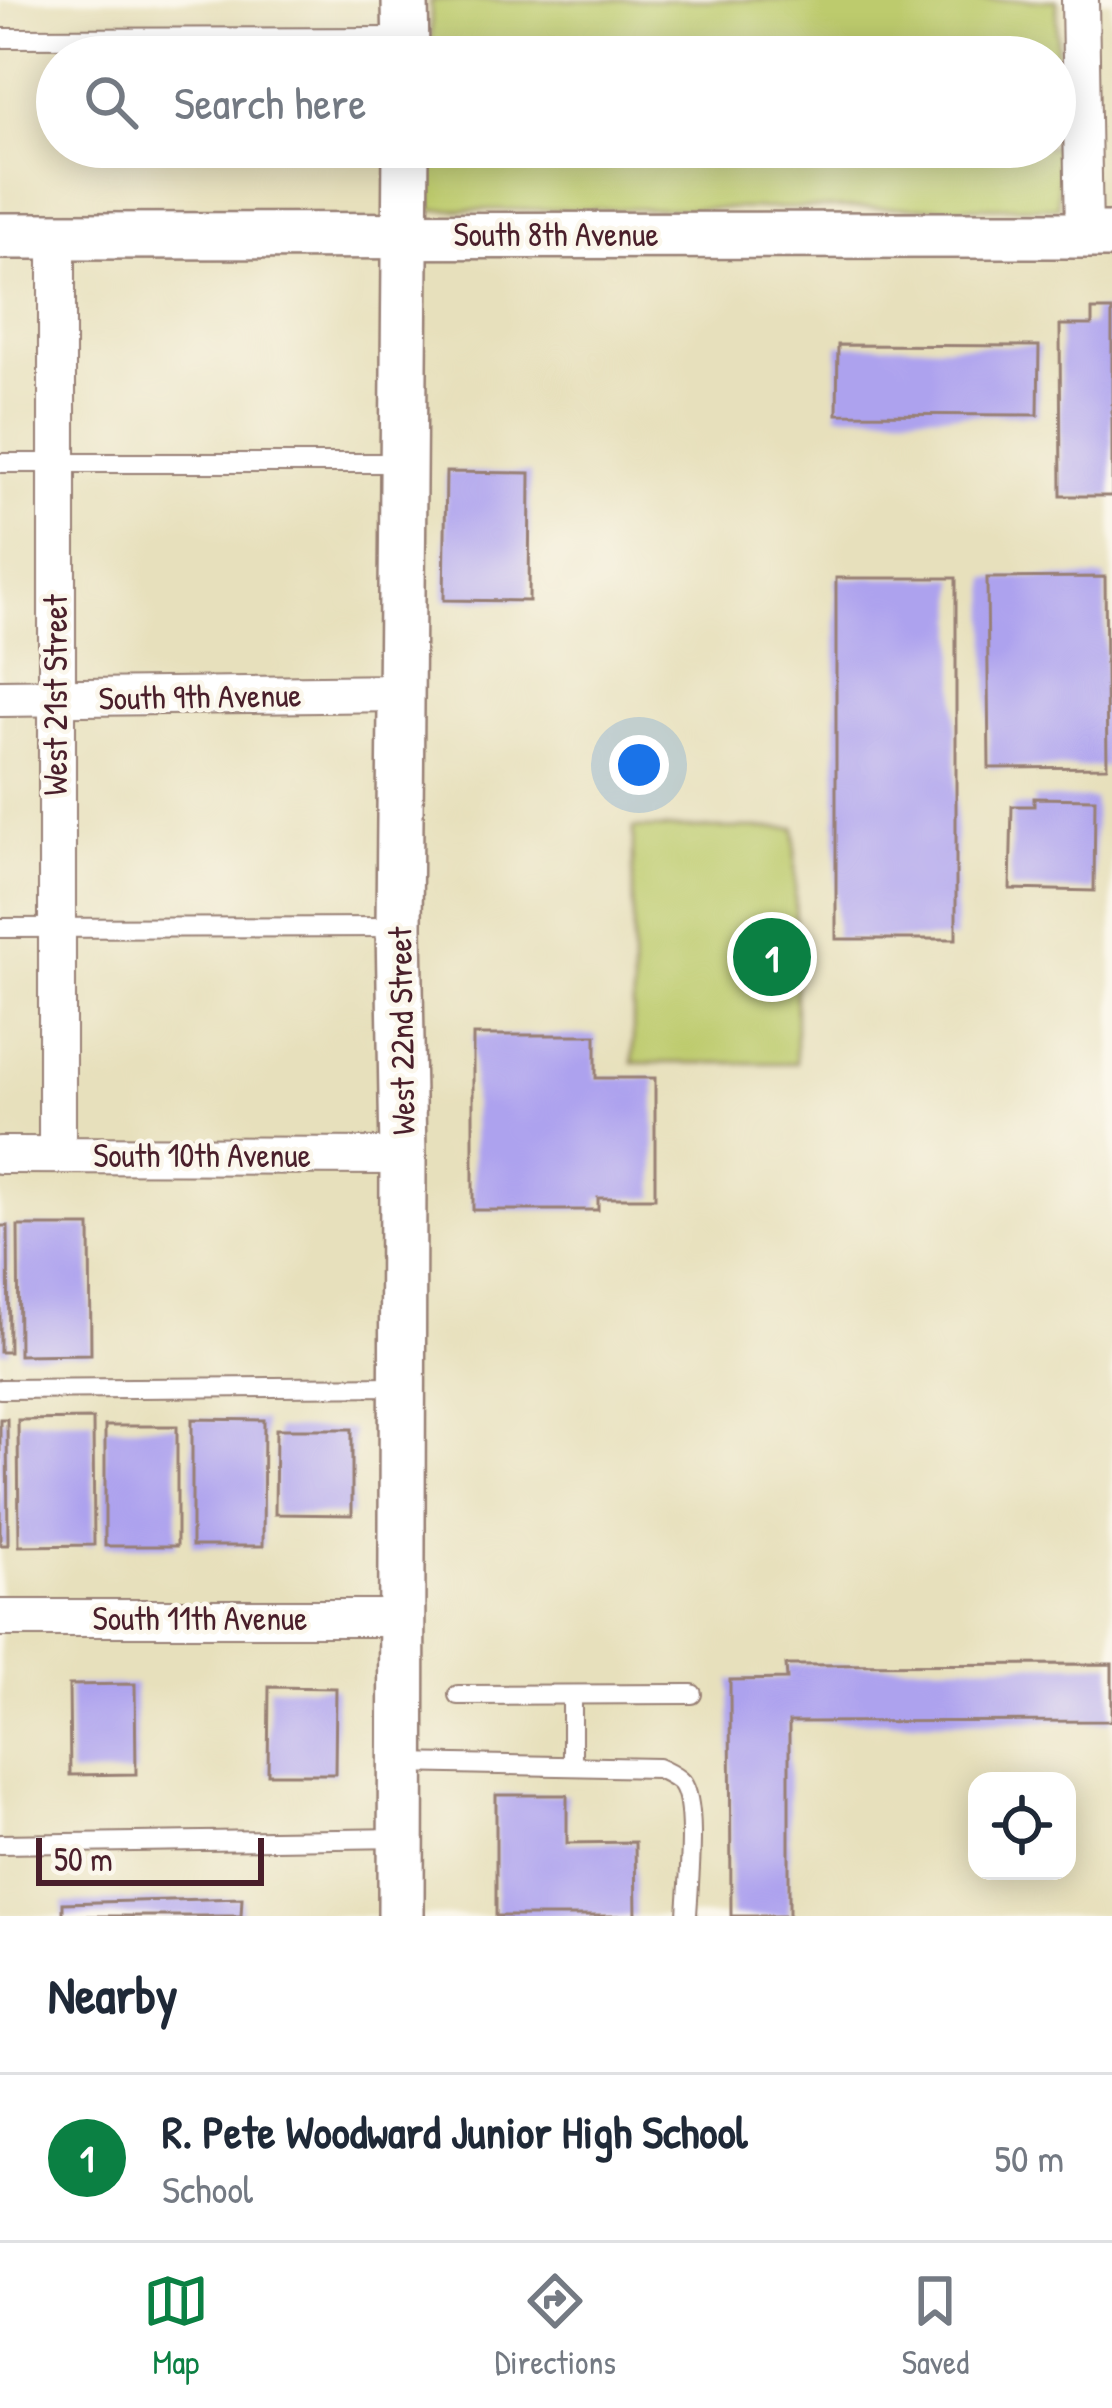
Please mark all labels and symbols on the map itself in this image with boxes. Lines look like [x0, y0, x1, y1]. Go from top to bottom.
street label: South 8th Avenue [453, 212, 659, 256]
street label: West 21st Street [33, 594, 77, 796]
street label: South 9th Avenue [98, 672, 302, 720]
your location [609, 735, 669, 795]
pin: 1 [733, 912, 811, 1002]
street label: West 22nd Street [377, 926, 425, 1135]
street label: South 10th Avenue [93, 1133, 311, 1177]
street label: South 11th Avenue [93, 1596, 307, 1640]
scale bar [36, 1832, 264, 1885]

